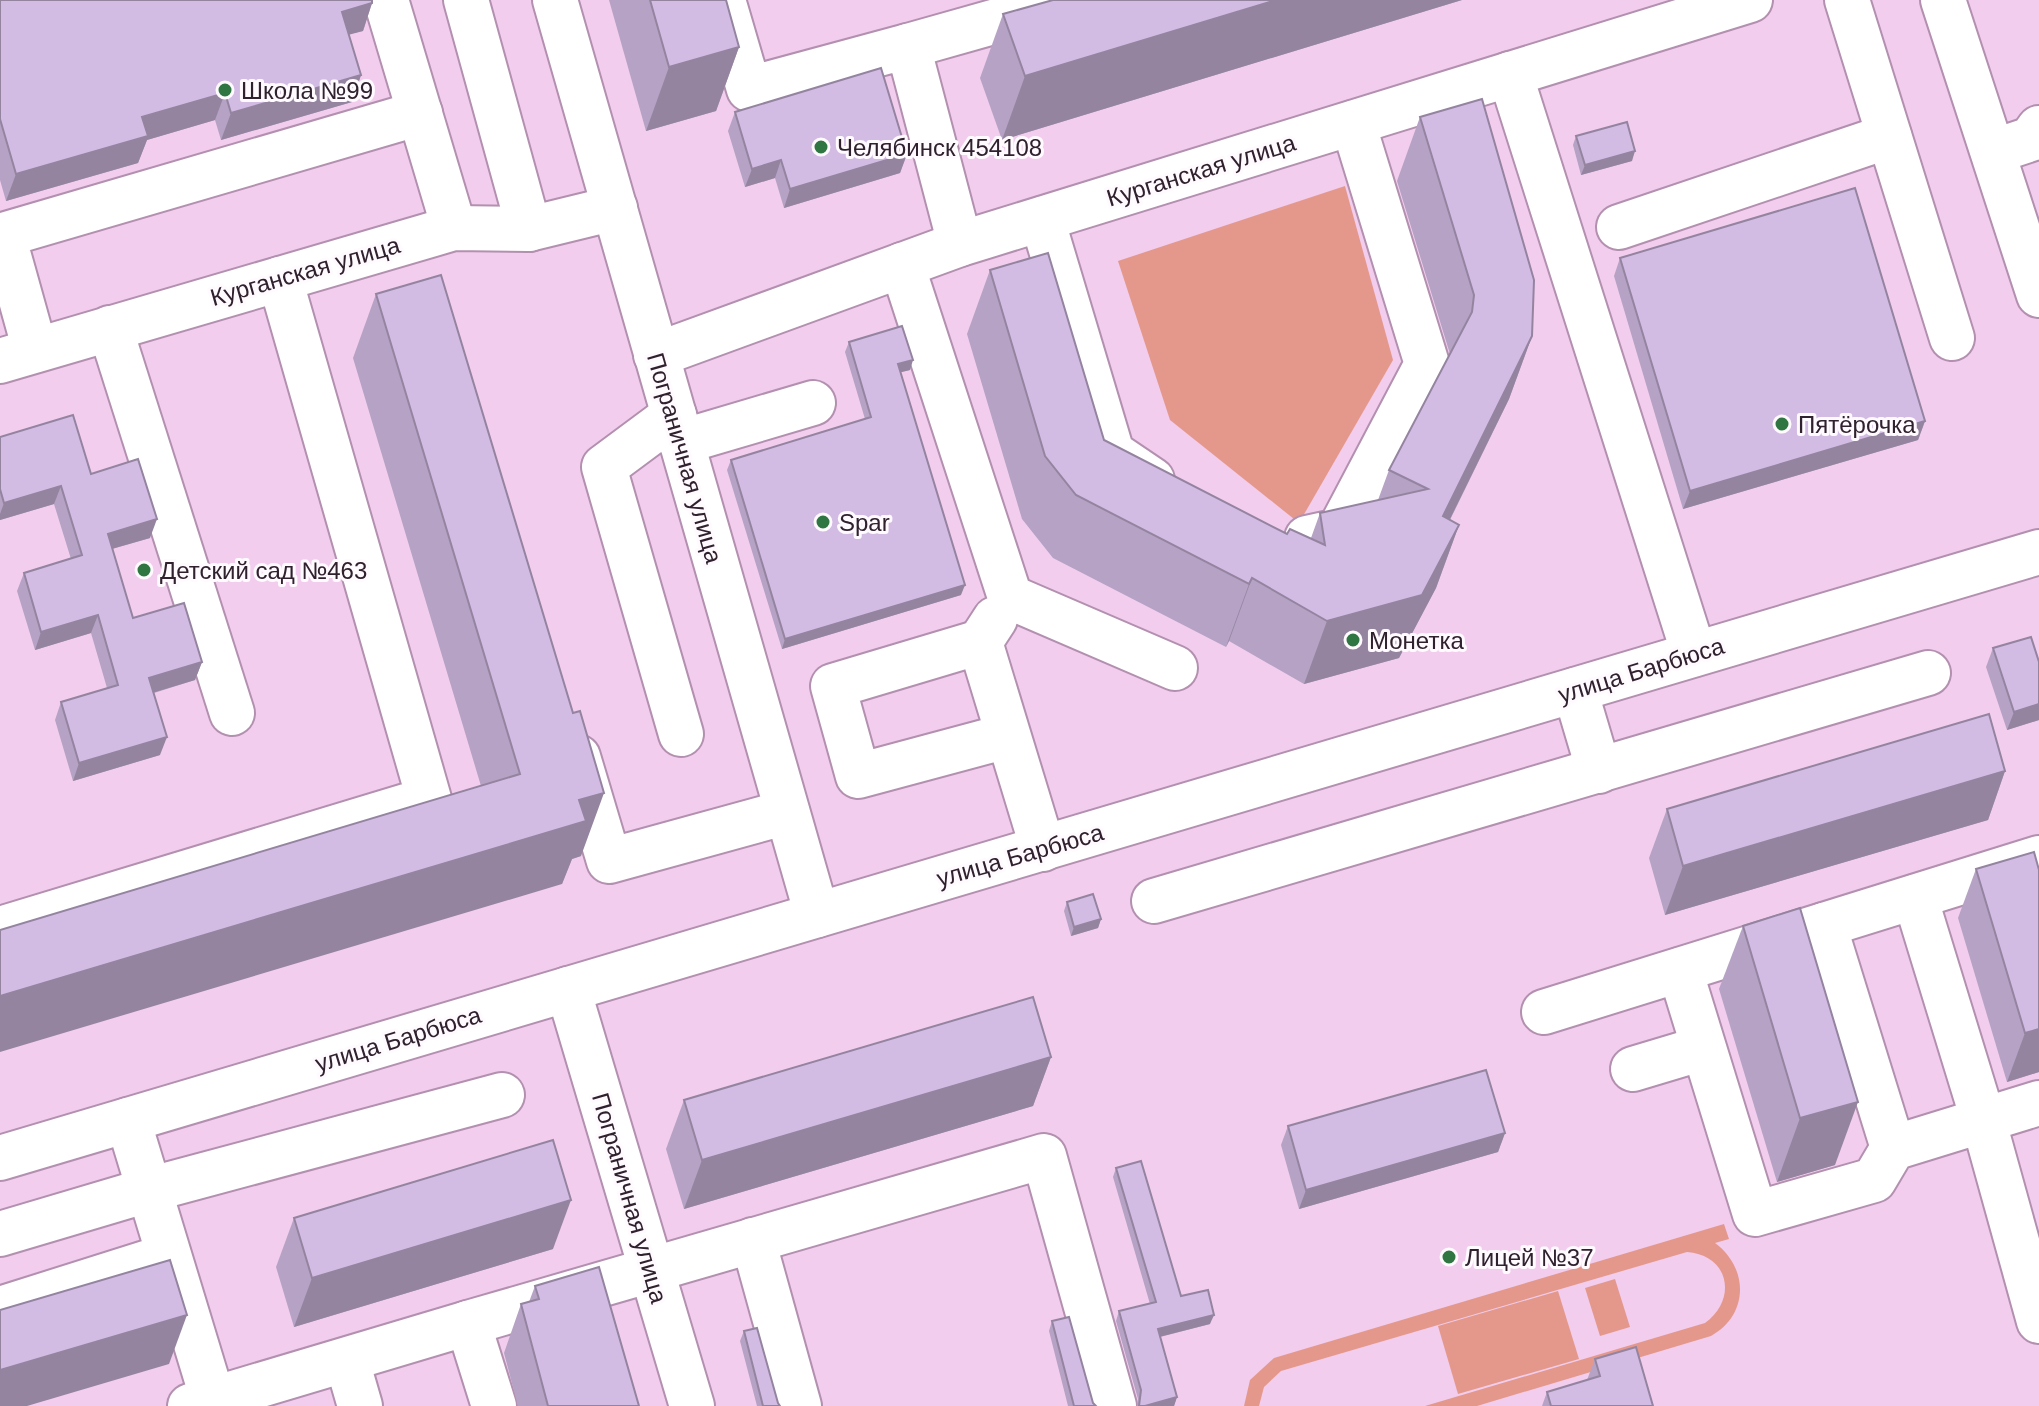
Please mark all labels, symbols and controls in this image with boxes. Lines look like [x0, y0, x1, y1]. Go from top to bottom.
place label: Школа №99 [241, 77, 373, 104]
marker: Школа №99 [216, 81, 234, 99]
street label: Курганская улица [1103, 128, 1299, 212]
place label: Челябинск 454108 [837, 134, 1042, 161]
marker: Челябинск 454108 [812, 138, 830, 156]
street label: Курганская улица [207, 231, 404, 311]
street label: Пограничная улица [642, 350, 728, 567]
place label: Пятёрочка [1798, 411, 1916, 438]
marker: Пятёрочка [1773, 415, 1791, 433]
place label: Spar [839, 509, 890, 536]
marker: Spar [814, 513, 832, 531]
place label: Детский сад №463 [160, 557, 367, 584]
marker: Детский сад №463 [135, 561, 153, 579]
place label: Монетка [1369, 627, 1464, 654]
marker: Монетка [1344, 631, 1362, 649]
street label: улица Барбюса [1555, 632, 1728, 708]
street label: улица Барбюса [934, 818, 1107, 892]
street label: улица Барбюса [312, 1001, 485, 1077]
street label: Пограничная улица [587, 1090, 673, 1307]
place label: Лицей №37 [1465, 1244, 1594, 1271]
marker: Лицей №37 [1440, 1248, 1458, 1266]

